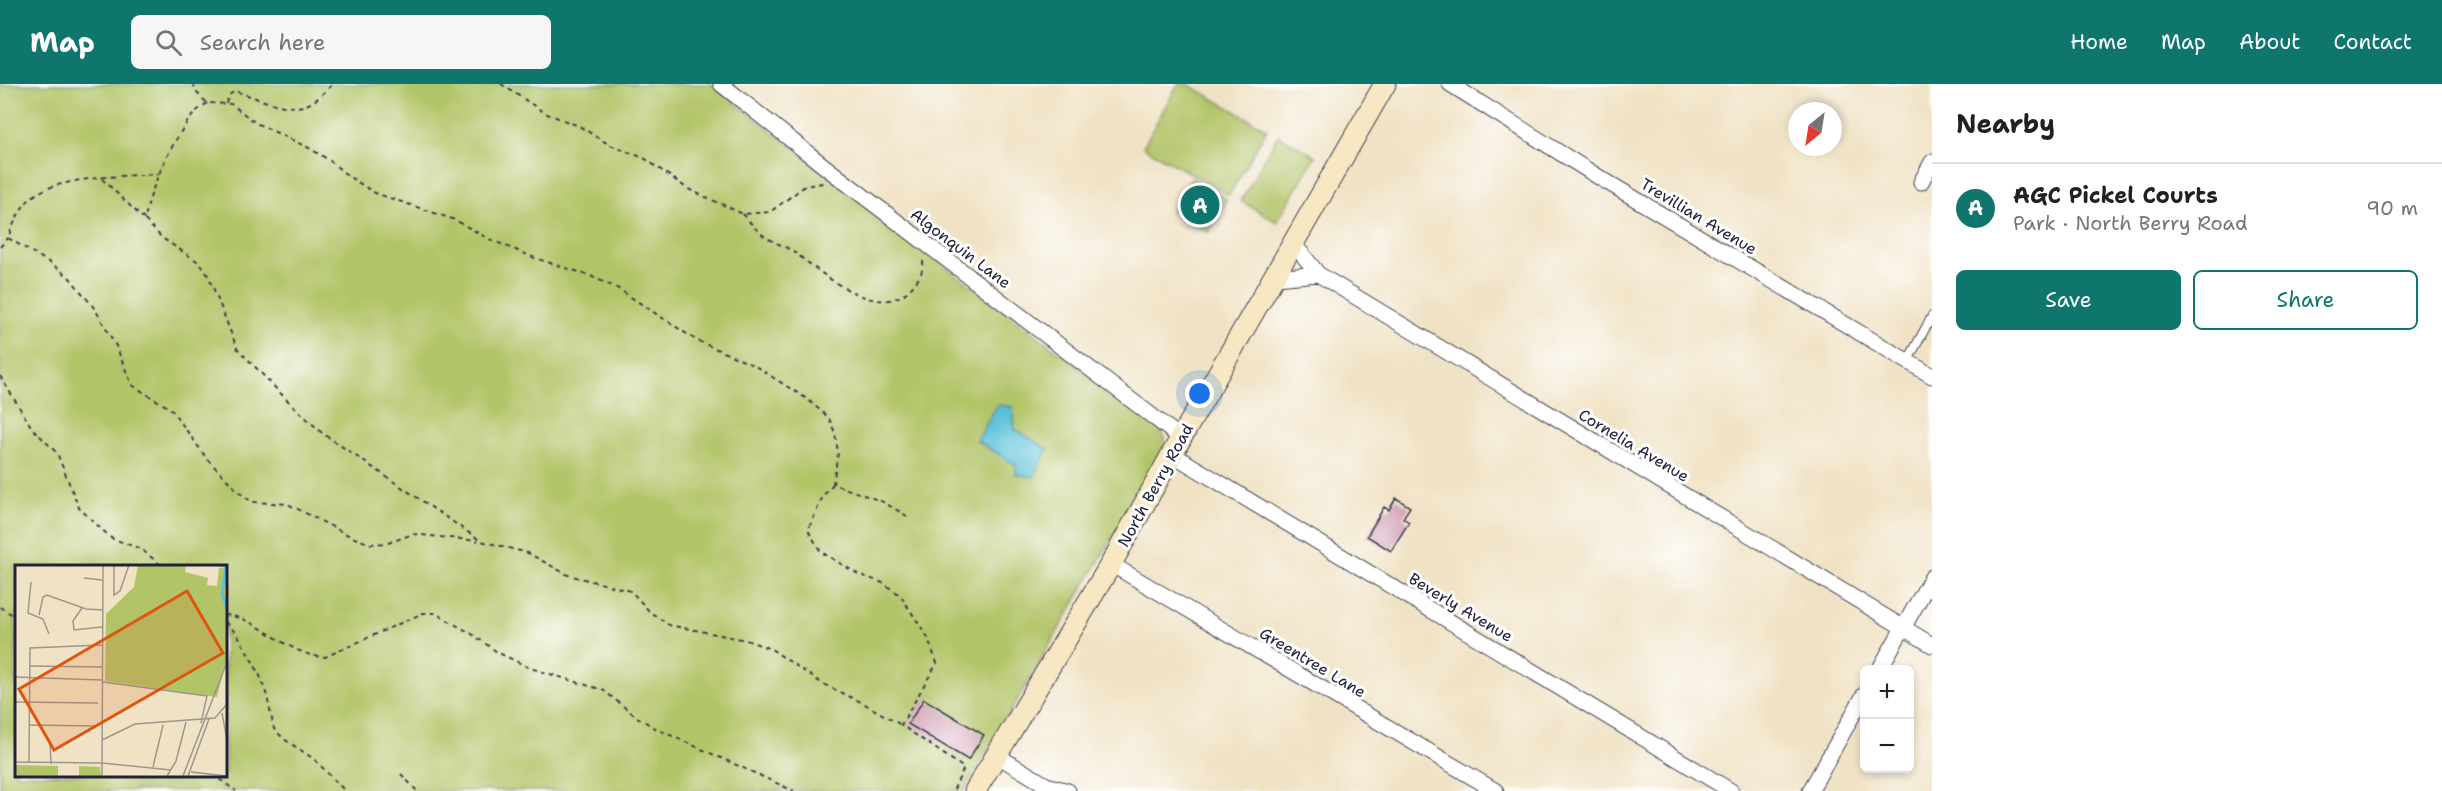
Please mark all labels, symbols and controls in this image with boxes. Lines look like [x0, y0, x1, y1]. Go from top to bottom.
search box [131, 15, 551, 69]
text: Map [30, 23, 95, 61]
icon: search [152, 26, 185, 59]
text: Search here [200, 28, 325, 57]
text: Home [2070, 28, 2128, 56]
text: Map [2161, 28, 2206, 56]
text: About [2239, 28, 2300, 56]
text: Contact [2333, 28, 2412, 56]
north arrow [1788, 102, 1842, 156]
text: Nearby [1956, 106, 2055, 141]
street label: Trevillian Avenue [1637, 173, 1761, 259]
text: AGC Pickel Courts [2013, 181, 2218, 210]
pin: A [1180, 182, 1220, 228]
text: A [1968, 195, 1983, 221]
text: 90 m [2366, 195, 2418, 221]
street label: Algonquin Lane [906, 204, 1015, 293]
text: Park · North Berry Road [2013, 210, 2248, 236]
button: Save [1956, 270, 2181, 330]
button: Share [2193, 270, 2418, 330]
your location [1185, 379, 1214, 408]
street label: Cornelia Avenue [1575, 404, 1693, 487]
street label: North Berry Road [1113, 420, 1198, 551]
inset map [15, 565, 226, 776]
street label: Beverly Avenue [1405, 568, 1517, 647]
street label: Greentree Lane [1256, 622, 1370, 702]
map controls [1860, 665, 1914, 773]
button: + [1860, 665, 1914, 719]
button: − [1860, 719, 1914, 773]

